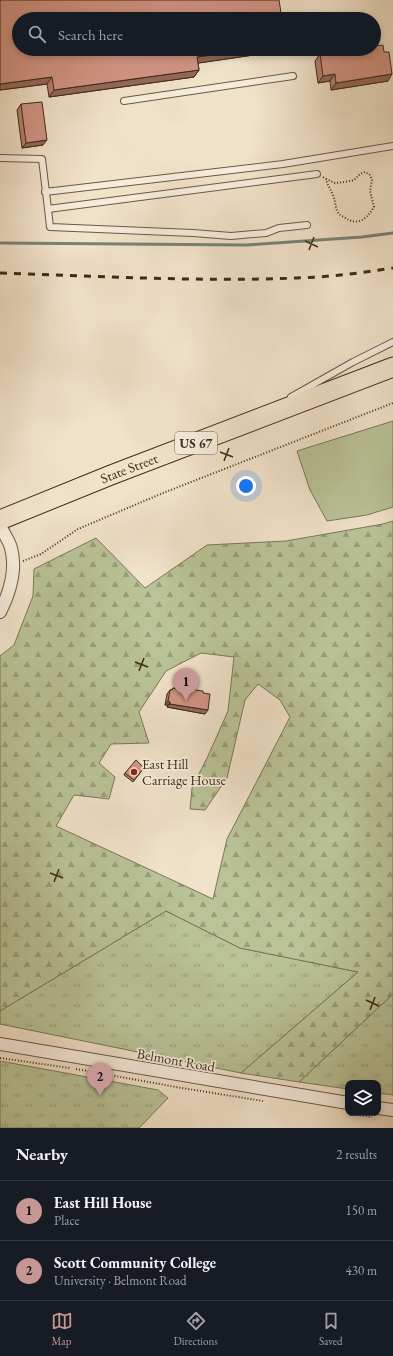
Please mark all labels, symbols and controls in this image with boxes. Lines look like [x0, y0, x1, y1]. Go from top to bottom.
search box [12, 12, 381, 56]
icon: search [26, 23, 48, 45]
text: Search here [58, 25, 123, 44]
road number: US 67 [175, 432, 217, 454]
street label: State Street [98, 449, 161, 487]
your location [236, 476, 256, 496]
pin: 1 [173, 668, 199, 701]
place label: East Hill Carriage House [142, 755, 226, 789]
marker: East Hill Carriage House [129, 767, 139, 777]
street label: Belmont Road [136, 1044, 217, 1076]
pin: 2 [87, 1063, 113, 1096]
map controls [345, 1080, 381, 1116]
button: layers [345, 1080, 381, 1116]
text: Nearby [16, 1143, 68, 1165]
text: 2 results [336, 1146, 377, 1163]
text: East Hill House [54, 1193, 152, 1212]
text: 1 [26, 1202, 32, 1219]
text: 150 m [346, 1202, 377, 1219]
text: Place [54, 1212, 80, 1229]
text: Scott Community College [54, 1253, 216, 1272]
text: 2 [26, 1262, 32, 1279]
text: 430 m [346, 1262, 377, 1279]
text: University · Belmont Road [54, 1272, 187, 1289]
tab: Map [51, 1310, 73, 1348]
tab: Directions [174, 1310, 218, 1348]
tab: Saved [319, 1310, 342, 1348]

